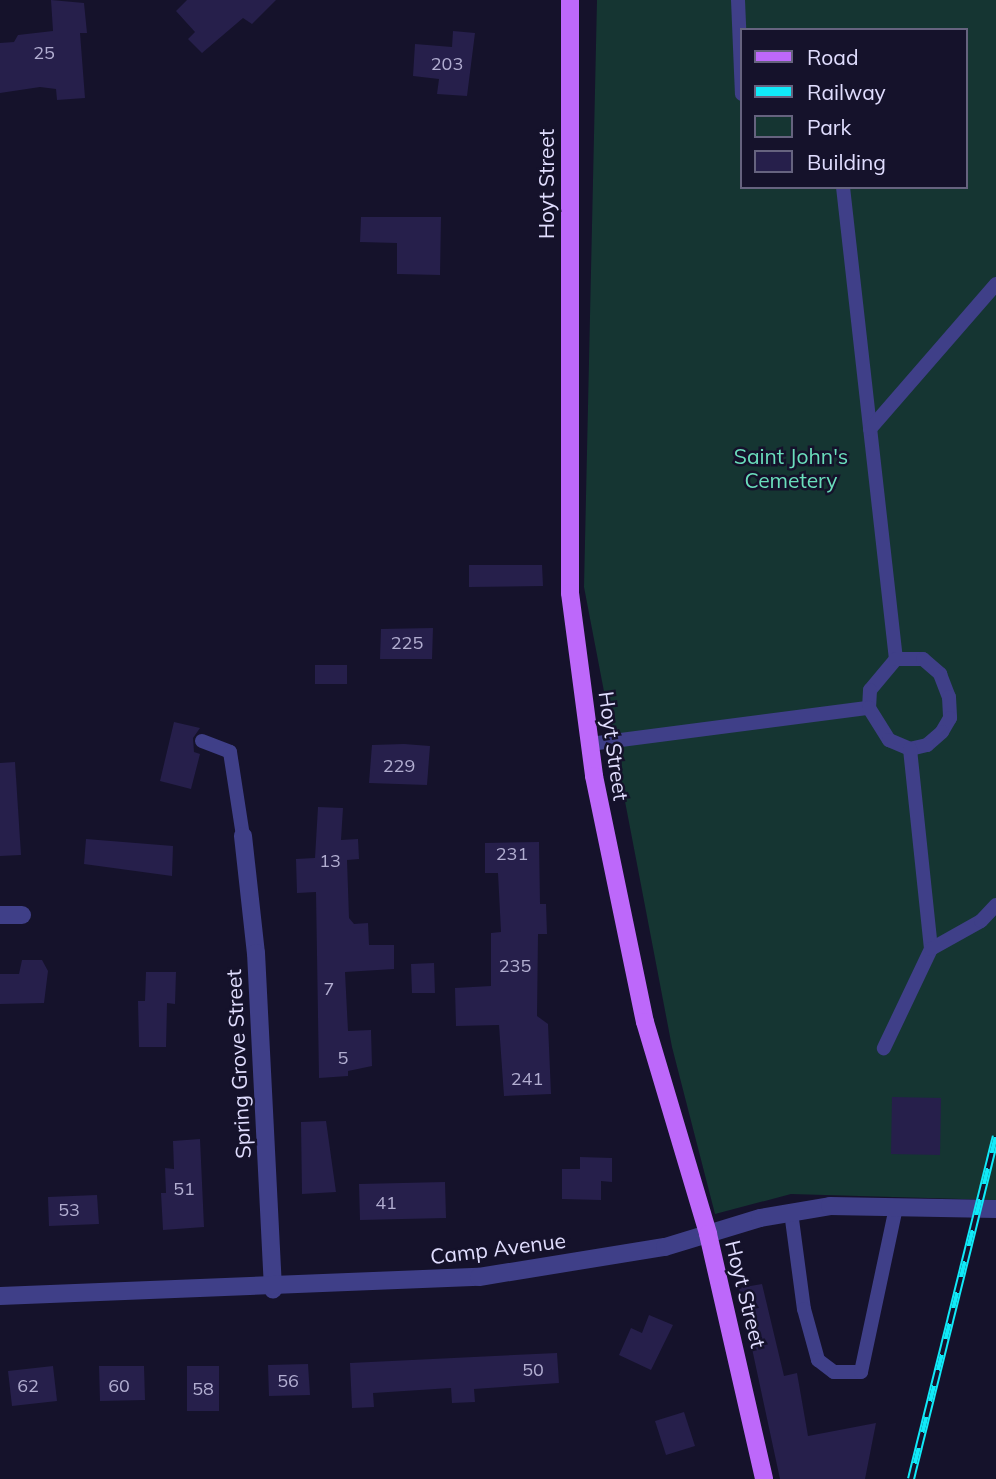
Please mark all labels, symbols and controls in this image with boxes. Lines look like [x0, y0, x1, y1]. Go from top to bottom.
legend [740, 28, 968, 189]
house number: 25 [33, 42, 55, 64]
text: Road [807, 44, 858, 70]
house number: 203 [431, 53, 463, 75]
text: Railway [807, 79, 886, 105]
text: Park [807, 114, 851, 140]
street label: Hoyt Street [533, 129, 559, 239]
text: Building [807, 149, 886, 175]
park label: Saint John's Cemetery [734, 443, 848, 493]
house number: 225 [391, 632, 423, 654]
street label: Hoyt Street [594, 690, 634, 802]
house number: 229 [383, 755, 415, 777]
house number: 231 [496, 843, 528, 865]
house number: 13 [319, 850, 341, 872]
house number: 235 [499, 955, 531, 977]
street label: Spring Grove Street [220, 969, 256, 1159]
house number: 7 [324, 978, 334, 1000]
house number: 5 [338, 1047, 348, 1069]
house number: 241 [511, 1068, 543, 1090]
house number: 51 [173, 1178, 195, 1200]
house number: 41 [375, 1192, 397, 1214]
house number: 53 [58, 1199, 80, 1221]
street label: Camp Avenue [429, 1227, 567, 1269]
street label: Hoyt Street [720, 1238, 772, 1350]
house number: 50 [522, 1359, 544, 1381]
house number: 56 [277, 1370, 299, 1392]
house number: 62 [17, 1375, 39, 1397]
house number: 60 [108, 1375, 130, 1397]
house number: 58 [192, 1378, 214, 1400]

